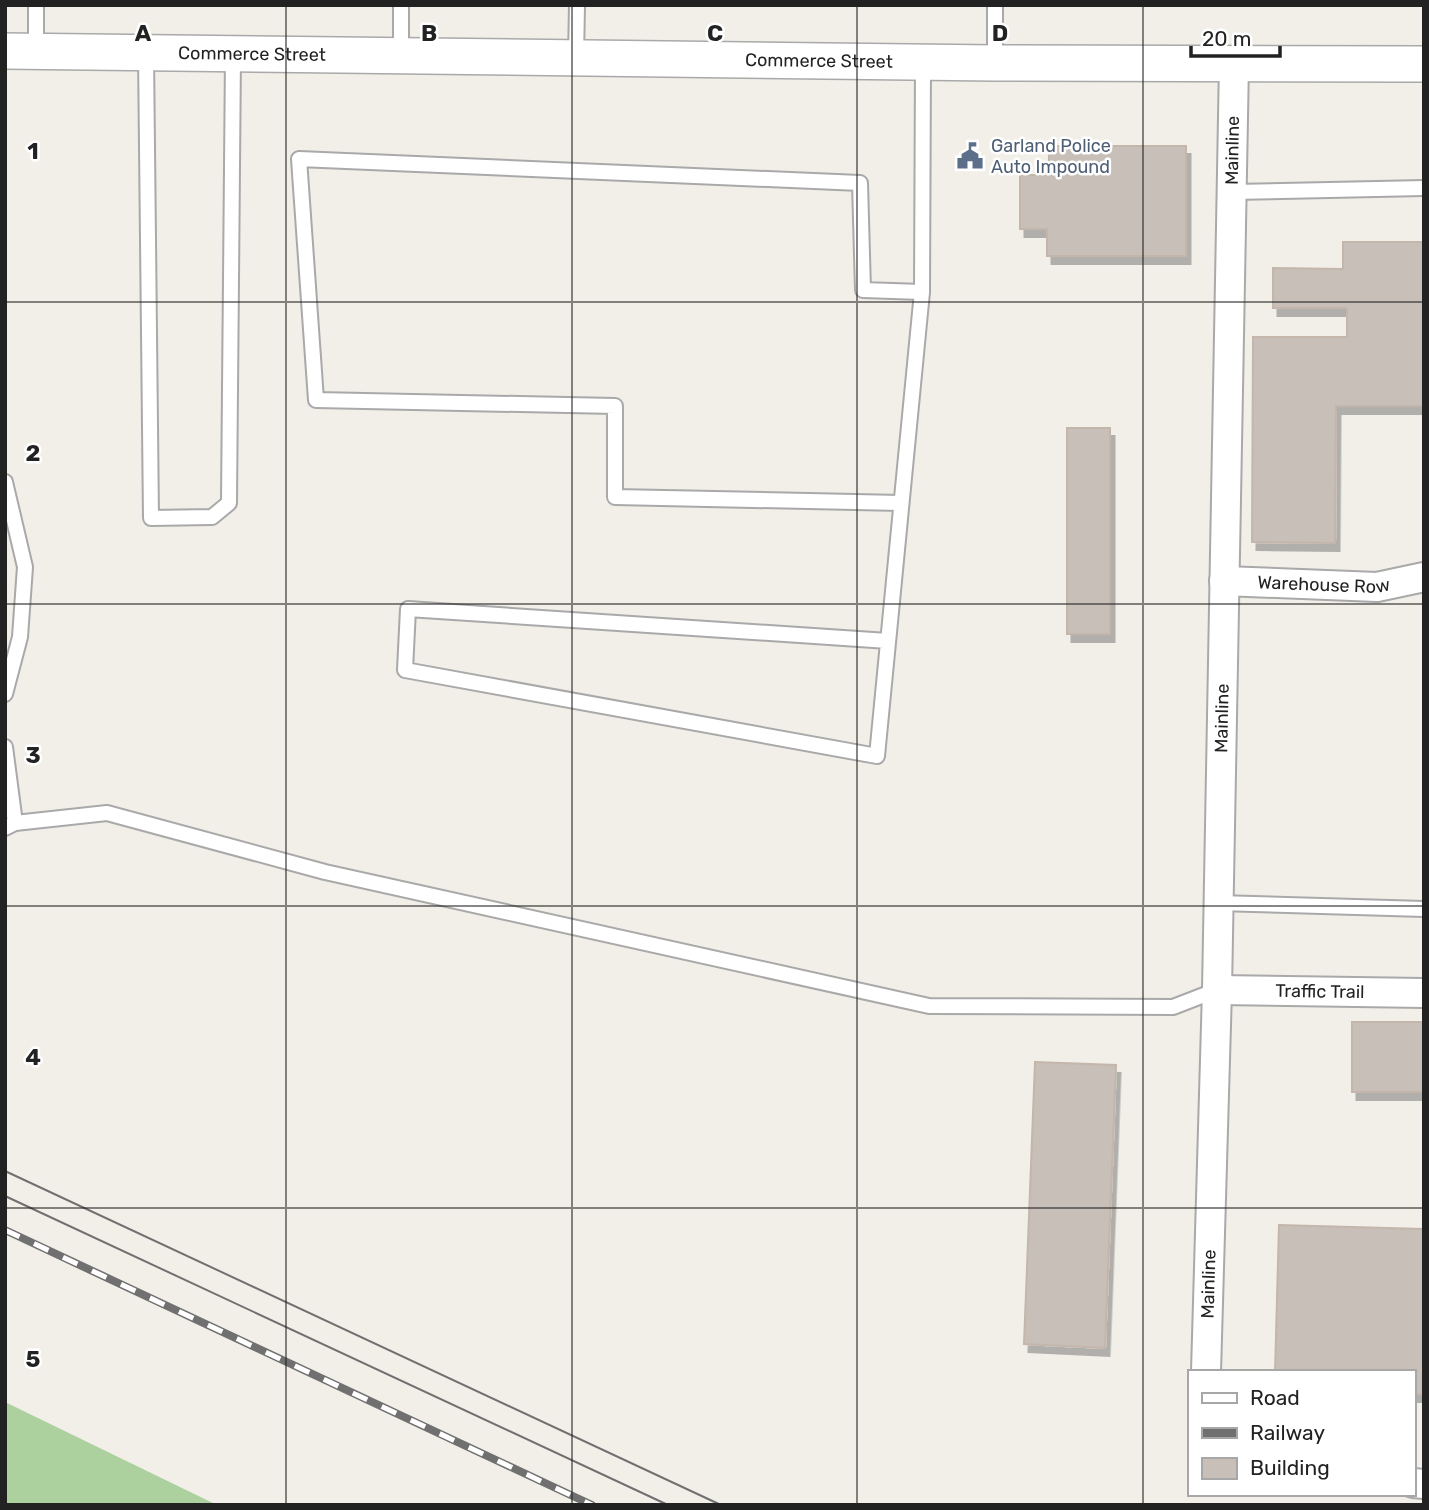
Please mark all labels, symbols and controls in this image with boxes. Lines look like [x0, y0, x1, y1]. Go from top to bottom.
scale bar [1191, 14, 1280, 58]
text: A [135, 19, 152, 47]
text: B [421, 19, 437, 47]
text: C [707, 19, 723, 47]
text: D [992, 19, 1008, 47]
text: 20 m [1202, 26, 1251, 51]
street label: Commerce Street [178, 42, 326, 66]
street label: Commerce Street [745, 49, 893, 73]
street label: Mainline [1221, 115, 1244, 185]
place label: Garland Police Auto Impound [991, 135, 1111, 178]
text: 1 [27, 137, 39, 165]
public building icon: Garland Police Auto Impound [955, 141, 985, 171]
text: 2 [26, 439, 40, 467]
street label: Warehouse Row [1257, 571, 1392, 598]
street label: Mainline [1210, 683, 1234, 753]
text: 3 [25, 741, 41, 769]
street label: Traffic Trail [1275, 980, 1365, 1003]
text: 4 [25, 1043, 41, 1071]
street label: Mainline [1197, 1249, 1221, 1319]
text: 5 [26, 1345, 41, 1373]
legend [1188, 1370, 1415, 1496]
text: Road [1250, 1385, 1300, 1410]
text: Railway [1250, 1420, 1325, 1445]
text: Building [1250, 1455, 1330, 1480]

